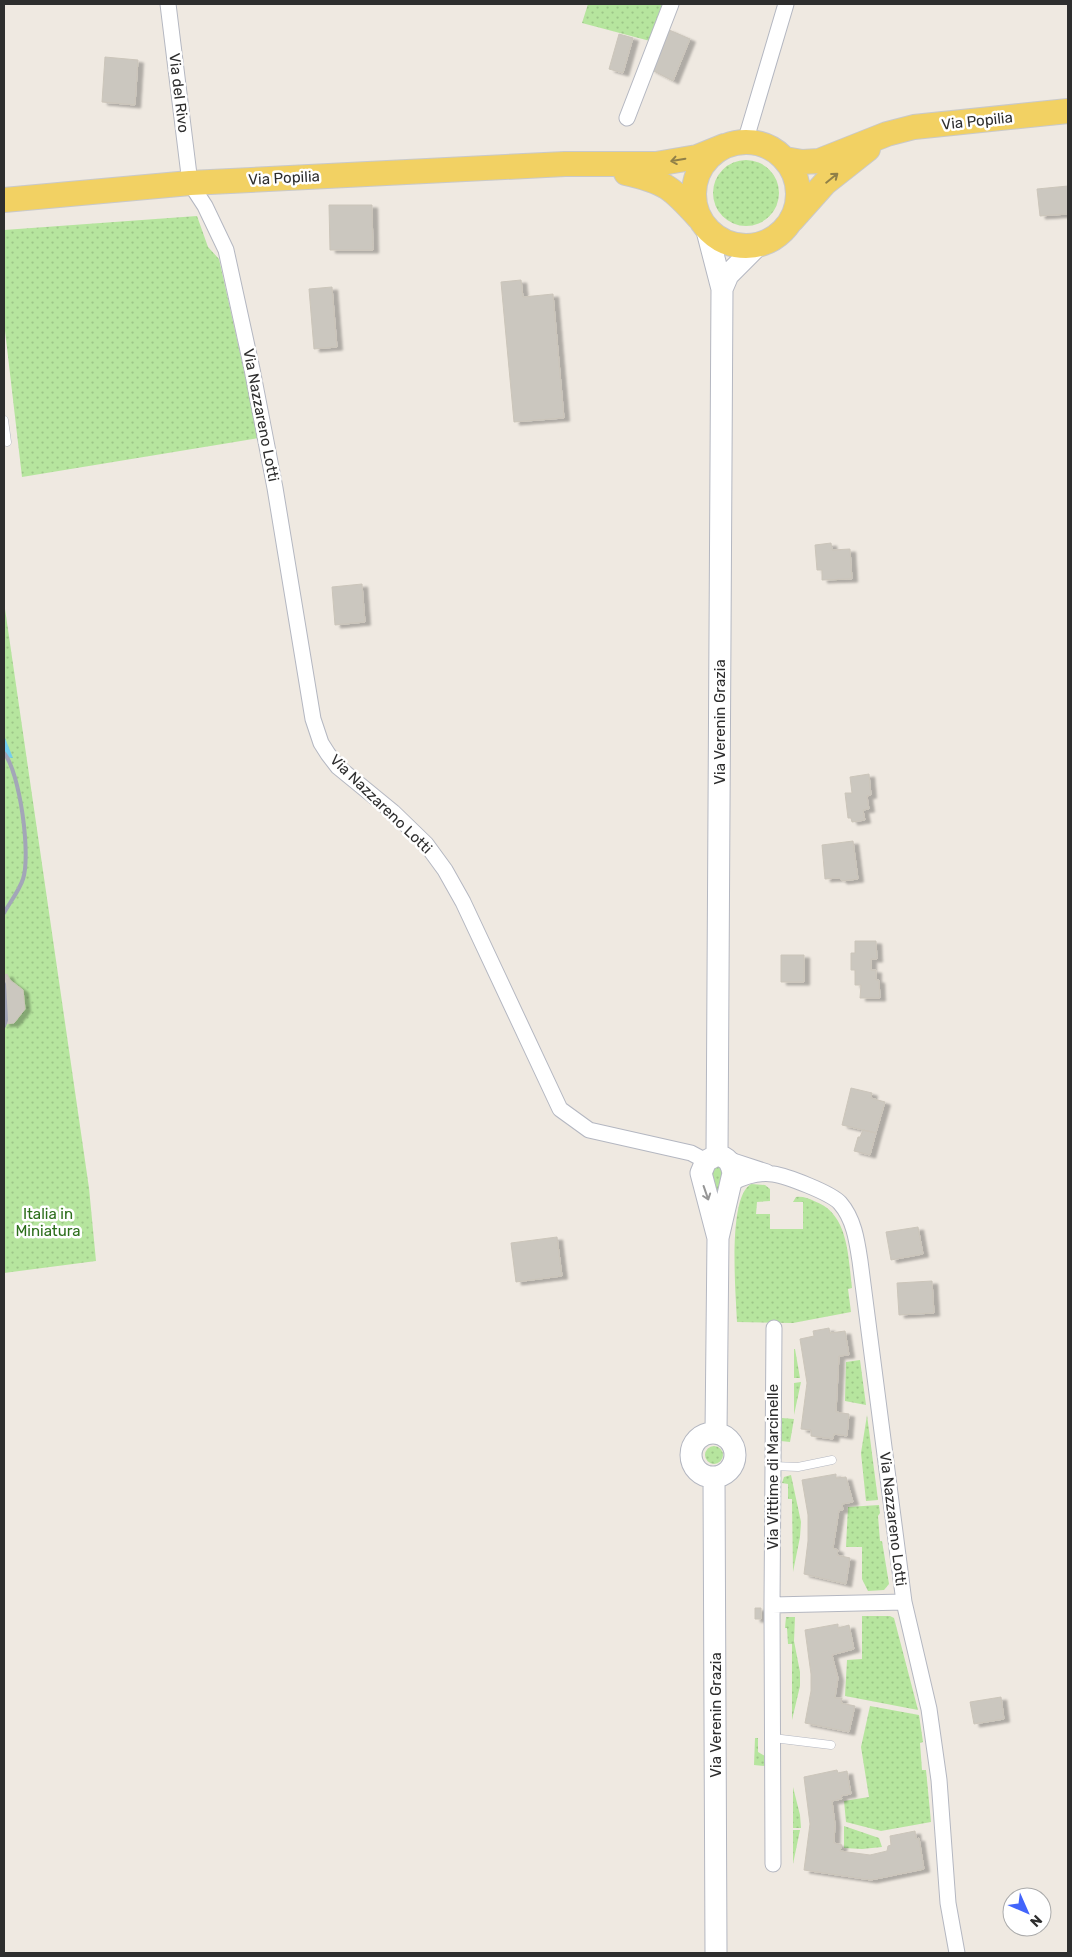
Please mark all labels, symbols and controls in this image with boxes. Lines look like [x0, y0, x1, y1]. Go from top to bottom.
street label: Via del Rivo [165, 52, 193, 134]
street label: Via Popilia [940, 108, 1014, 134]
one-way arrow [670, 156, 686, 166]
street label: Via Popilia [248, 167, 320, 189]
one-way arrow [825, 172, 838, 183]
street label: Via Nazzareno Lotti [239, 347, 283, 483]
street label: Via Verenin Grazia [711, 659, 729, 785]
street label: Via Nazzareno Lotti [326, 751, 436, 857]
one-way arrow [702, 1185, 711, 1200]
park label: Italia in Miniatura [15, 1205, 81, 1240]
street label: Via Vittime di Marcinelle [764, 1384, 782, 1550]
street label: Via Nazzareno Lotti [876, 1451, 910, 1587]
street label: Via Verenin Grazia [707, 1652, 725, 1778]
north arrow [1002, 1887, 1052, 1937]
text: N [1026, 1911, 1045, 1930]

